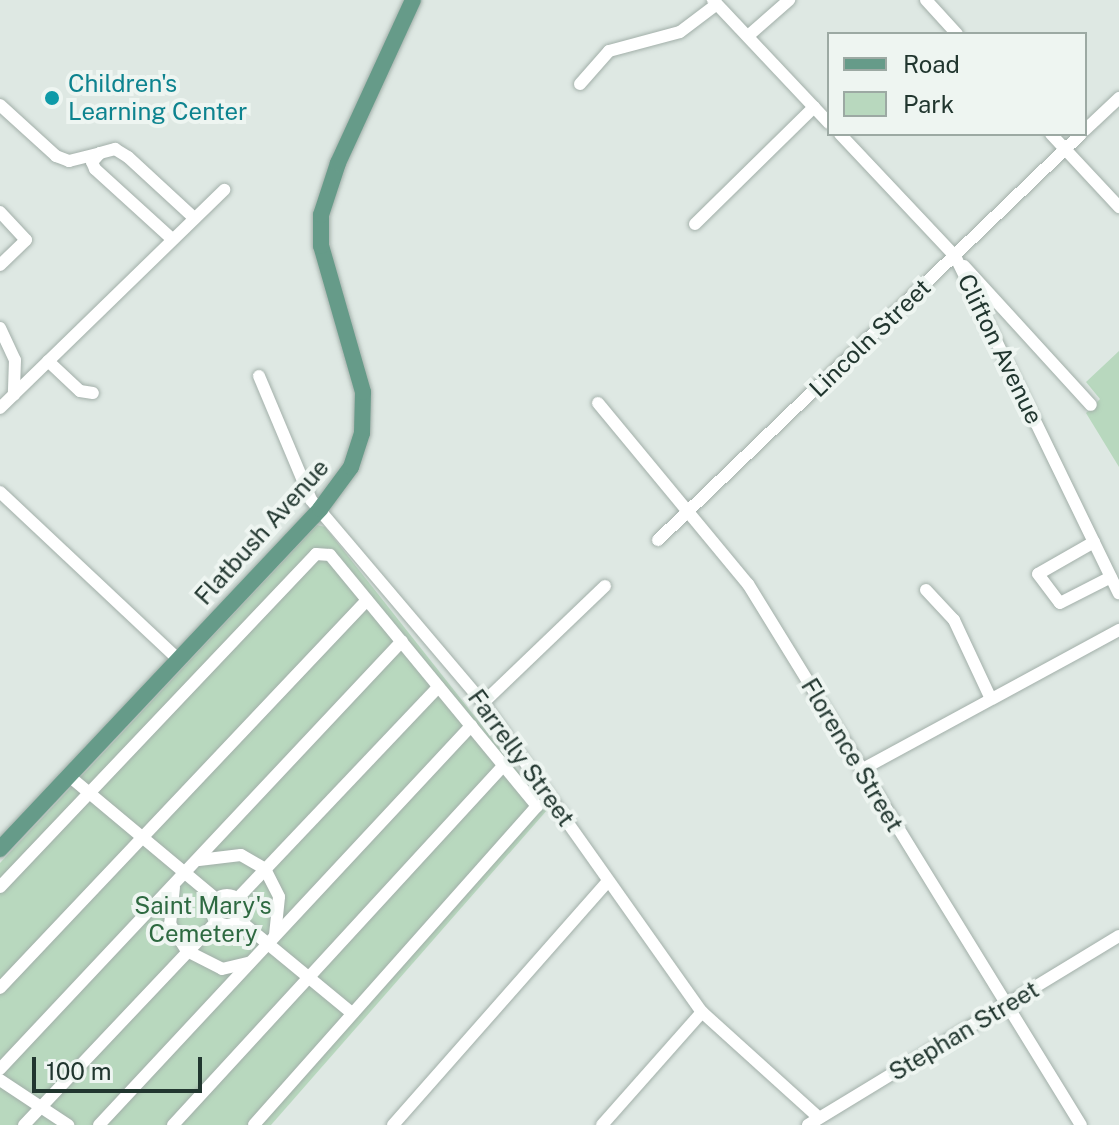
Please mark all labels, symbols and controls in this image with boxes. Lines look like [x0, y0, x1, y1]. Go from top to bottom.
legend [827, 32, 1087, 136]
text: Road [903, 50, 960, 78]
place label: Children's Learning Center [68, 70, 247, 126]
marker: Children's Learning Center [43, 89, 61, 107]
text: Park [903, 90, 954, 118]
street label: Clifton Avenue [951, 269, 1049, 429]
street label: Lincoln Street [803, 273, 937, 403]
street label: Flatbush Avenue [189, 453, 335, 611]
street label: Florence Street [795, 673, 909, 837]
street label: Farrelly Street [462, 684, 580, 832]
park label: Saint Mary's Cemetery [134, 892, 272, 948]
street label: Stephan Street [884, 975, 1044, 1087]
scale bar [36, 1041, 206, 1091]
text: 100 m [46, 1057, 112, 1085]

